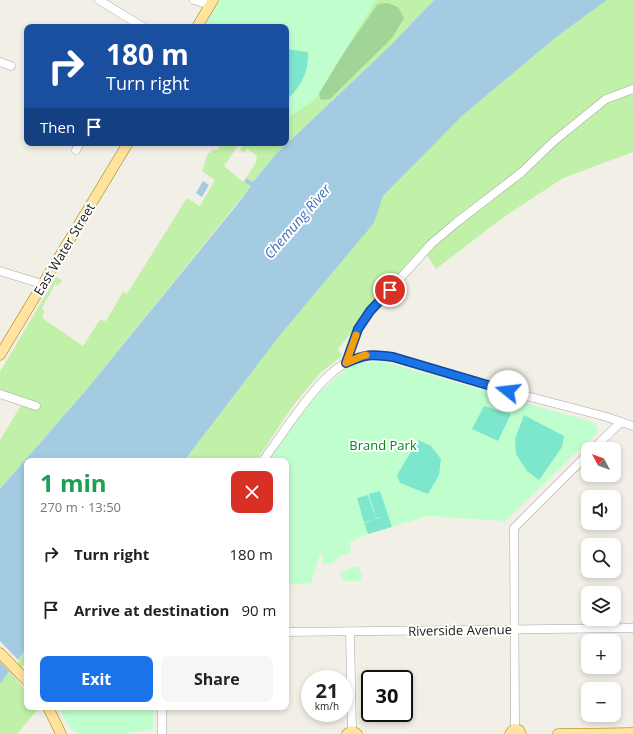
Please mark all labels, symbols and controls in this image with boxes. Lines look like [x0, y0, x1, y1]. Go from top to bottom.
text: 180 m [106, 35, 189, 73]
icon: right [40, 40, 92, 92]
text: Turn right [106, 71, 189, 95]
icon: arrive [83, 116, 105, 138]
text: Then [40, 117, 75, 137]
water label: Chemung River [259, 179, 335, 262]
street label: East Water Street [29, 199, 99, 299]
pin [373, 273, 407, 307]
icon: arrive [379, 279, 401, 301]
position arrow [487, 370, 529, 412]
park label: Brand Park [349, 436, 417, 454]
north arrow [581, 442, 621, 482]
map controls [581, 442, 621, 722]
text: 1 min [40, 466, 107, 499]
button: close [231, 471, 273, 513]
button: sound [581, 490, 621, 530]
text: 270 m · 13:50 [40, 498, 121, 516]
button: search [581, 538, 621, 578]
icon: right [40, 543, 62, 565]
text: Turn right [74, 544, 149, 564]
text: 180 m [229, 544, 273, 564]
button: layers [581, 586, 621, 626]
icon: arrive [40, 599, 62, 621]
text: Arrive at destination [74, 600, 229, 620]
text: 90 m [241, 600, 276, 620]
street label: Riverside Avenue [408, 620, 512, 640]
button: + [581, 634, 621, 674]
button: Exit [40, 656, 153, 702]
button: Share [161, 656, 273, 702]
speed limit sign: 30 [361, 670, 413, 722]
text: 21 [316, 677, 338, 704]
button: − [581, 682, 621, 722]
text: km/h [315, 699, 339, 713]

